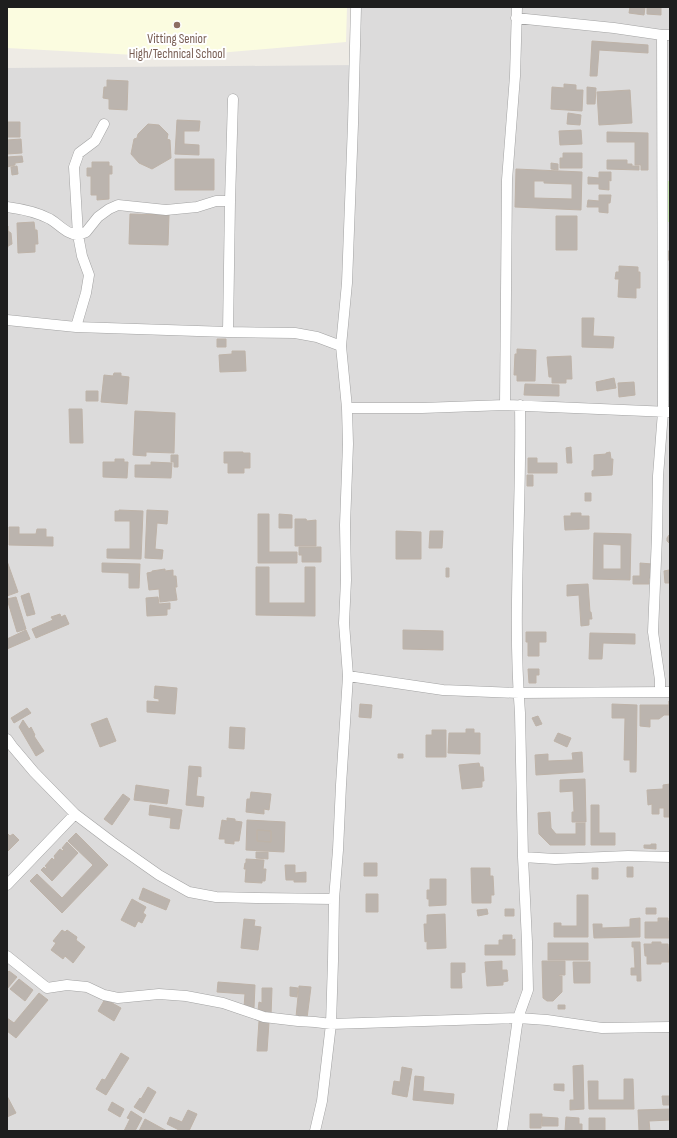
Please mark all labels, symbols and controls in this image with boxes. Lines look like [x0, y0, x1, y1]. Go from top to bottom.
marker: Vitting Senior High/Technical School [172, 20, 182, 30]
place label: Vitting Senior High/Technical School [129, 31, 225, 62]

